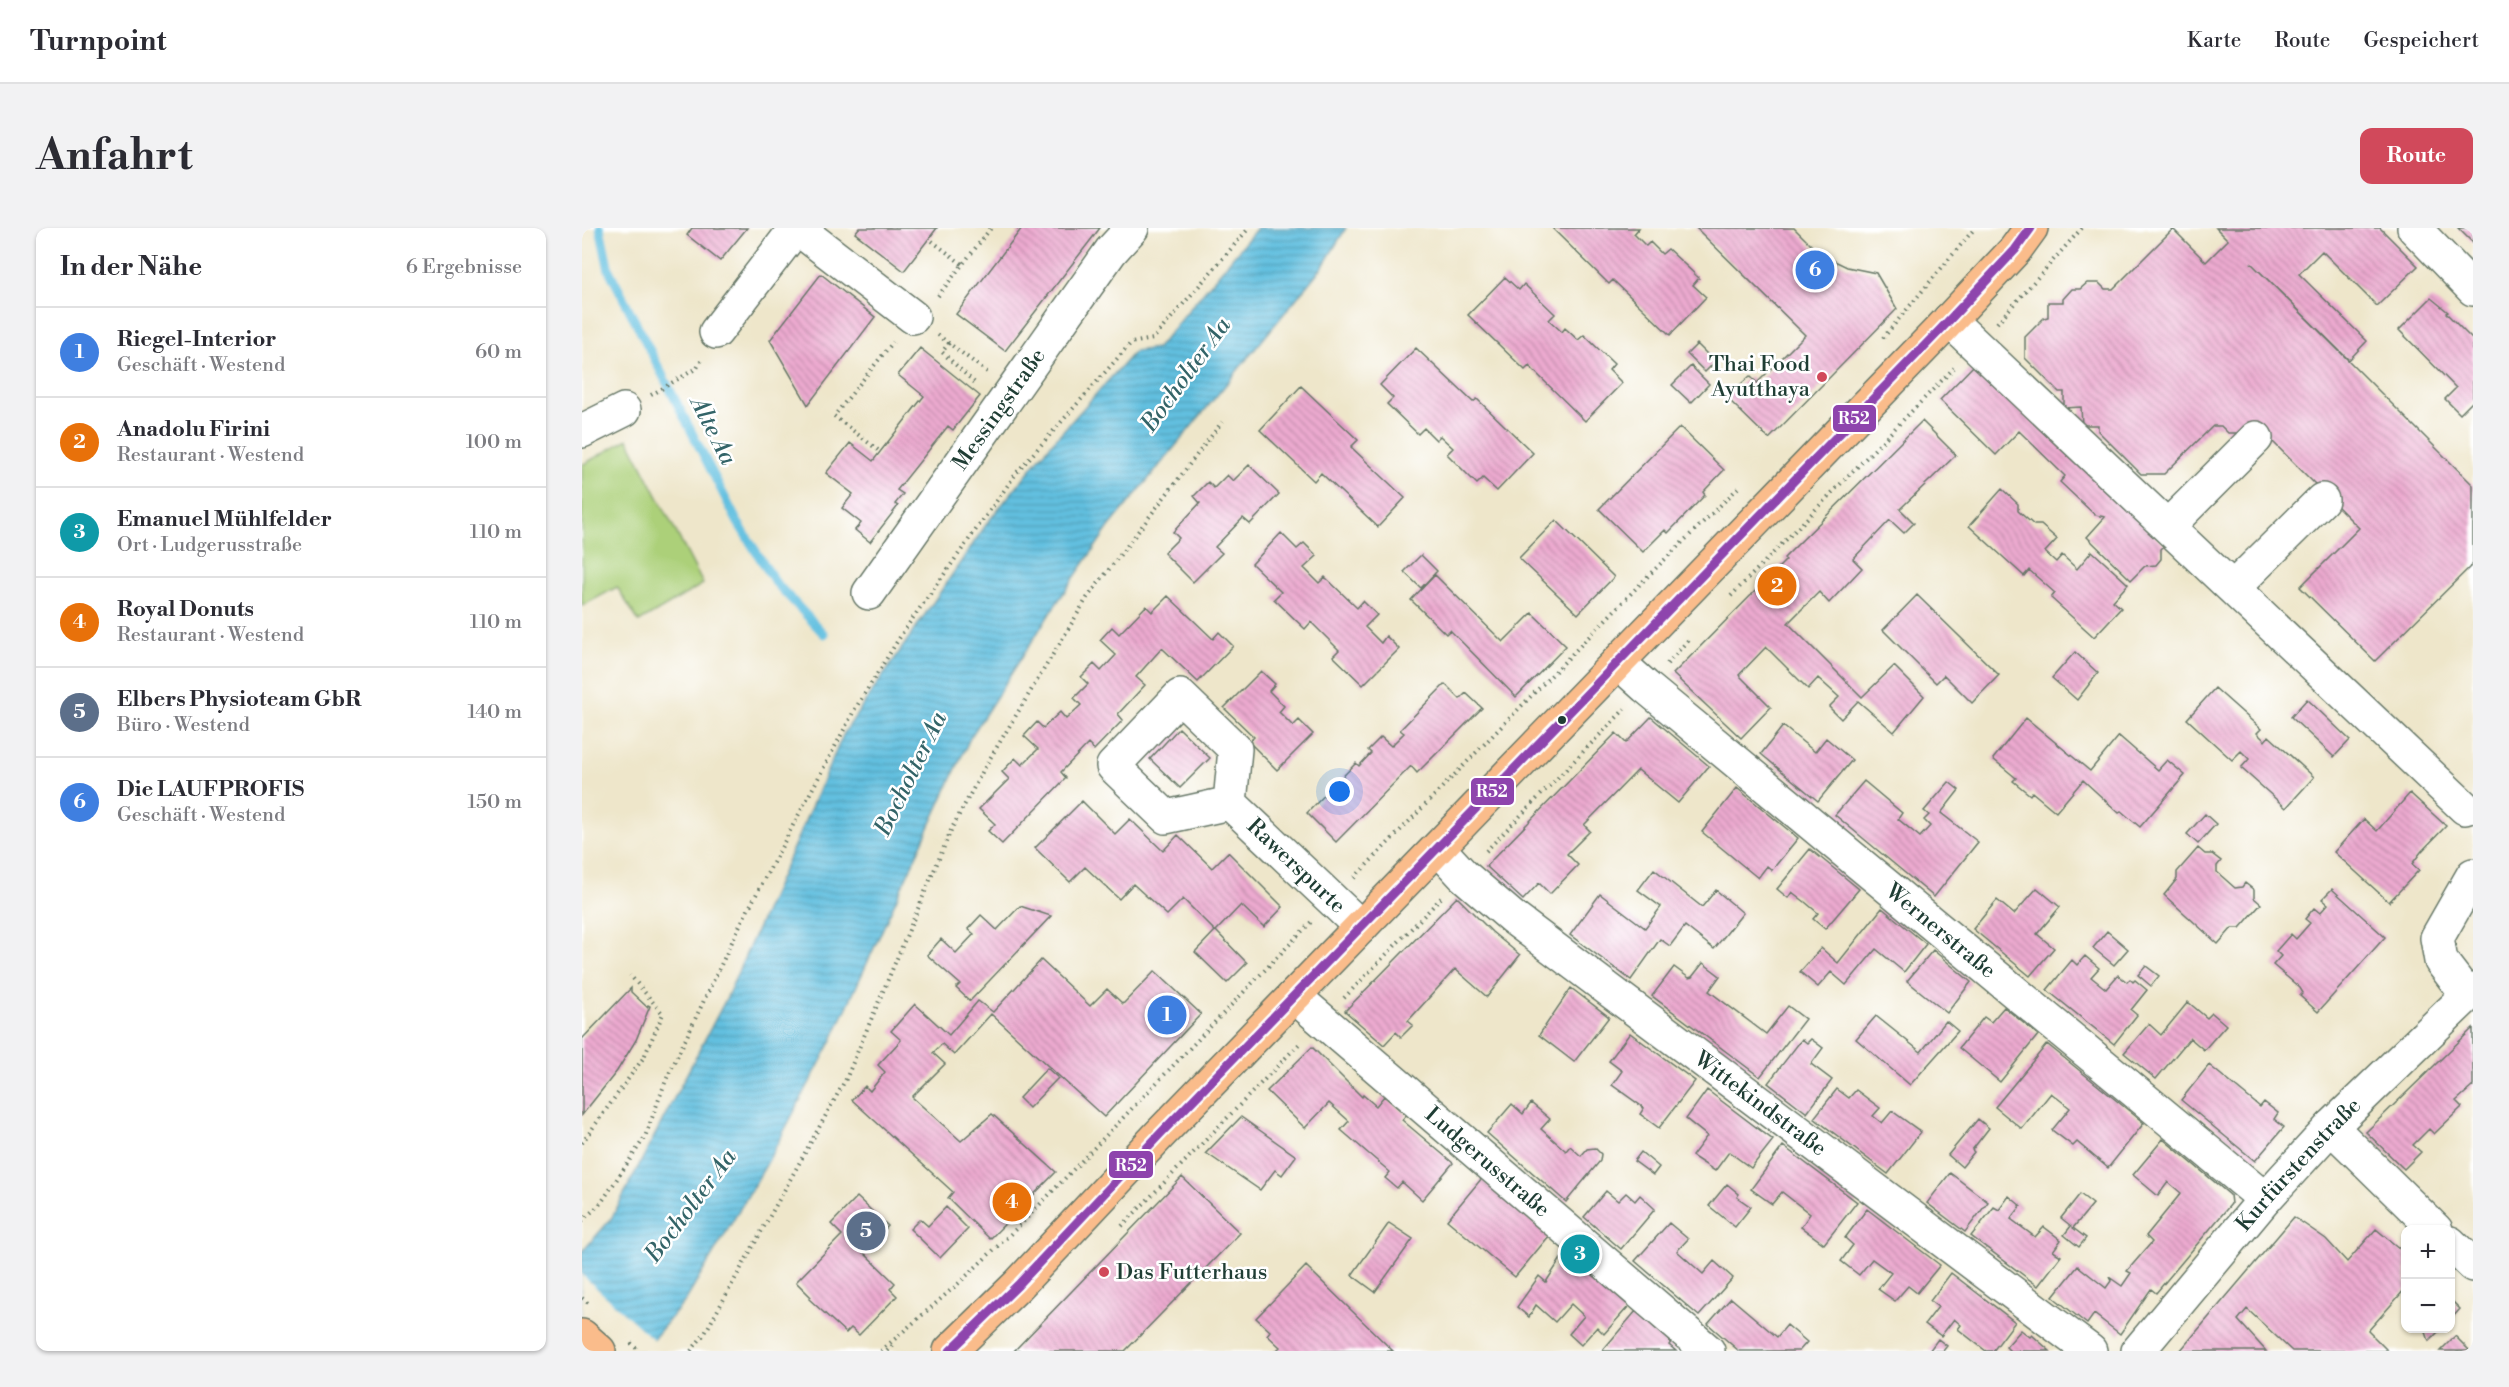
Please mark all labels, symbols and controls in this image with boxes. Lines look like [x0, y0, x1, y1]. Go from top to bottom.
text: Turnpoint [30, 24, 166, 59]
text: Karte [2187, 28, 2241, 54]
text: Route [2274, 28, 2330, 54]
text: Gespeichert [2363, 28, 2479, 54]
button: Route [2360, 128, 2473, 184]
text: Anfahrt [36, 130, 193, 183]
pin: 6 [1796, 248, 1834, 292]
text: In der Nähe [60, 251, 202, 283]
text: 6 Ergebnisse [406, 255, 522, 280]
water label: Bocholter Aa [1134, 311, 1238, 439]
text: Riegel-Interior [117, 326, 276, 353]
text: 1 [75, 340, 84, 365]
text: 60 m [475, 340, 522, 365]
street label: Messingstraße [947, 343, 1051, 476]
place label: Thai Food Ayutthaya [1709, 351, 1811, 403]
text: Geschäft · Westend [117, 353, 285, 378]
marker: Thai Food Ayutthaya [1815, 370, 1829, 384]
water label: Alte Aa [682, 389, 743, 471]
line badge: R52 [1832, 404, 1877, 433]
text: R52 [1838, 409, 1870, 429]
text: Anadolu Firini [117, 416, 270, 443]
text: 2 [73, 430, 86, 455]
text: 100 m [466, 430, 522, 455]
text: Restaurant · Westend [117, 443, 304, 468]
text: Emanuel Mühlfelder [117, 506, 332, 533]
text: 3 [73, 520, 86, 545]
text: 110 m [470, 520, 522, 545]
text: Ort · Ludgerusstraße [117, 533, 302, 558]
pin: 2 [1758, 564, 1796, 608]
text: Royal Donuts [117, 596, 254, 623]
text: 4 [73, 610, 86, 635]
text: 110 m [470, 610, 522, 635]
text: Restaurant · Westend [117, 623, 304, 648]
text: Elbers Physioteam GbR [117, 686, 361, 713]
text: 5 [73, 700, 86, 725]
text: 140 m [467, 700, 522, 725]
water label: Bocholter Aa [868, 706, 954, 842]
text: Büro · Westend [117, 713, 250, 738]
unlabelled marker [1556, 714, 1568, 726]
text: Die LAUFPROFIS [117, 776, 304, 803]
your location [1325, 777, 1354, 806]
line badge: R52 [1470, 777, 1515, 806]
text: R52 [1476, 782, 1508, 802]
text: 6 [73, 790, 86, 815]
text: 150 m [467, 790, 522, 815]
text: Geschäft · Westend [117, 803, 285, 828]
street label: Rawerspurte [1241, 813, 1352, 919]
street label: Wernerstraße [1879, 877, 2001, 984]
pin: 1 [1148, 992, 1186, 1038]
street label: Wittekindstraße [1688, 1044, 1832, 1162]
street label: Kurfürstenstraße [2230, 1092, 2367, 1237]
street label: Ludgerusstraße [1420, 1101, 1556, 1223]
water label: Bocholter Aa [638, 1143, 744, 1270]
line badge: R52 [1108, 1150, 1154, 1179]
text: R52 [1115, 1156, 1147, 1176]
pin: 4 [992, 1180, 1032, 1224]
pin: 5 [846, 1208, 886, 1254]
map controls [2401, 1225, 2455, 1333]
button: + [2401, 1225, 2455, 1279]
pin: 3 [1560, 1232, 1600, 1276]
place label: Das Futterhaus [1116, 1259, 1267, 1286]
marker: Das Futterhaus [1097, 1265, 1111, 1279]
button: − [2401, 1279, 2455, 1333]

